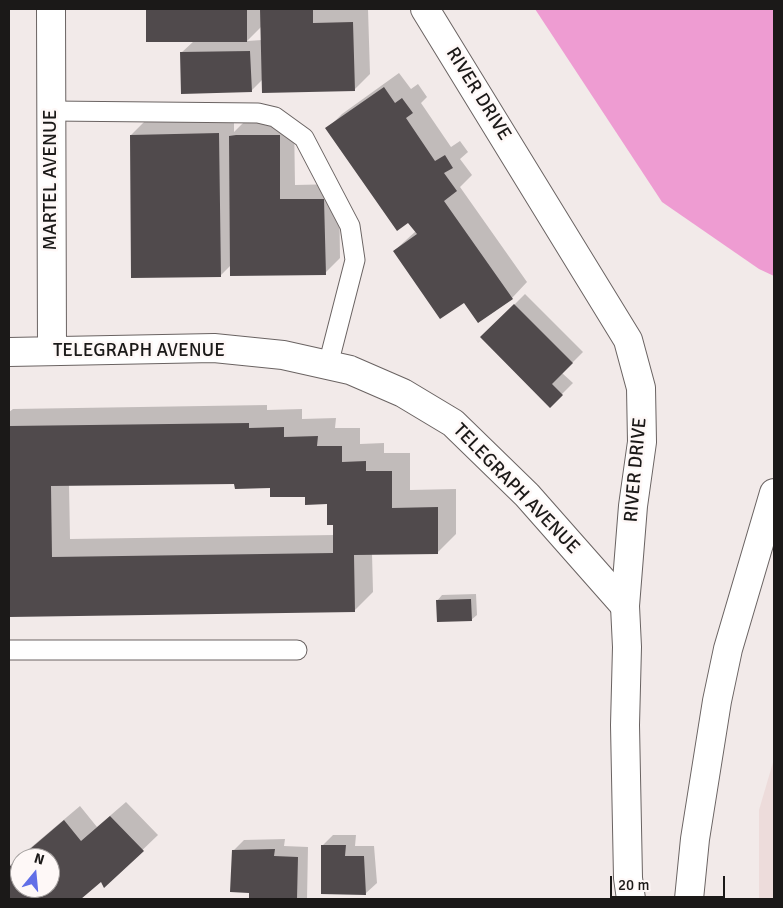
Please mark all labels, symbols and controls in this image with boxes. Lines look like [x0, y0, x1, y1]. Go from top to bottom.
street label: RIVER DRIVE [440, 43, 516, 145]
street label: MARTEL AVENUE [40, 110, 62, 250]
street label: TELEGRAPH AVENUE [53, 340, 225, 362]
street label: RIVER DRIVE [620, 417, 652, 523]
street label: TELEGRAPH AVENUE [448, 419, 584, 559]
north arrow [10, 848, 60, 898]
text: N [32, 850, 46, 869]
scale bar [613, 866, 728, 898]
text: 20 m [618, 876, 649, 894]

